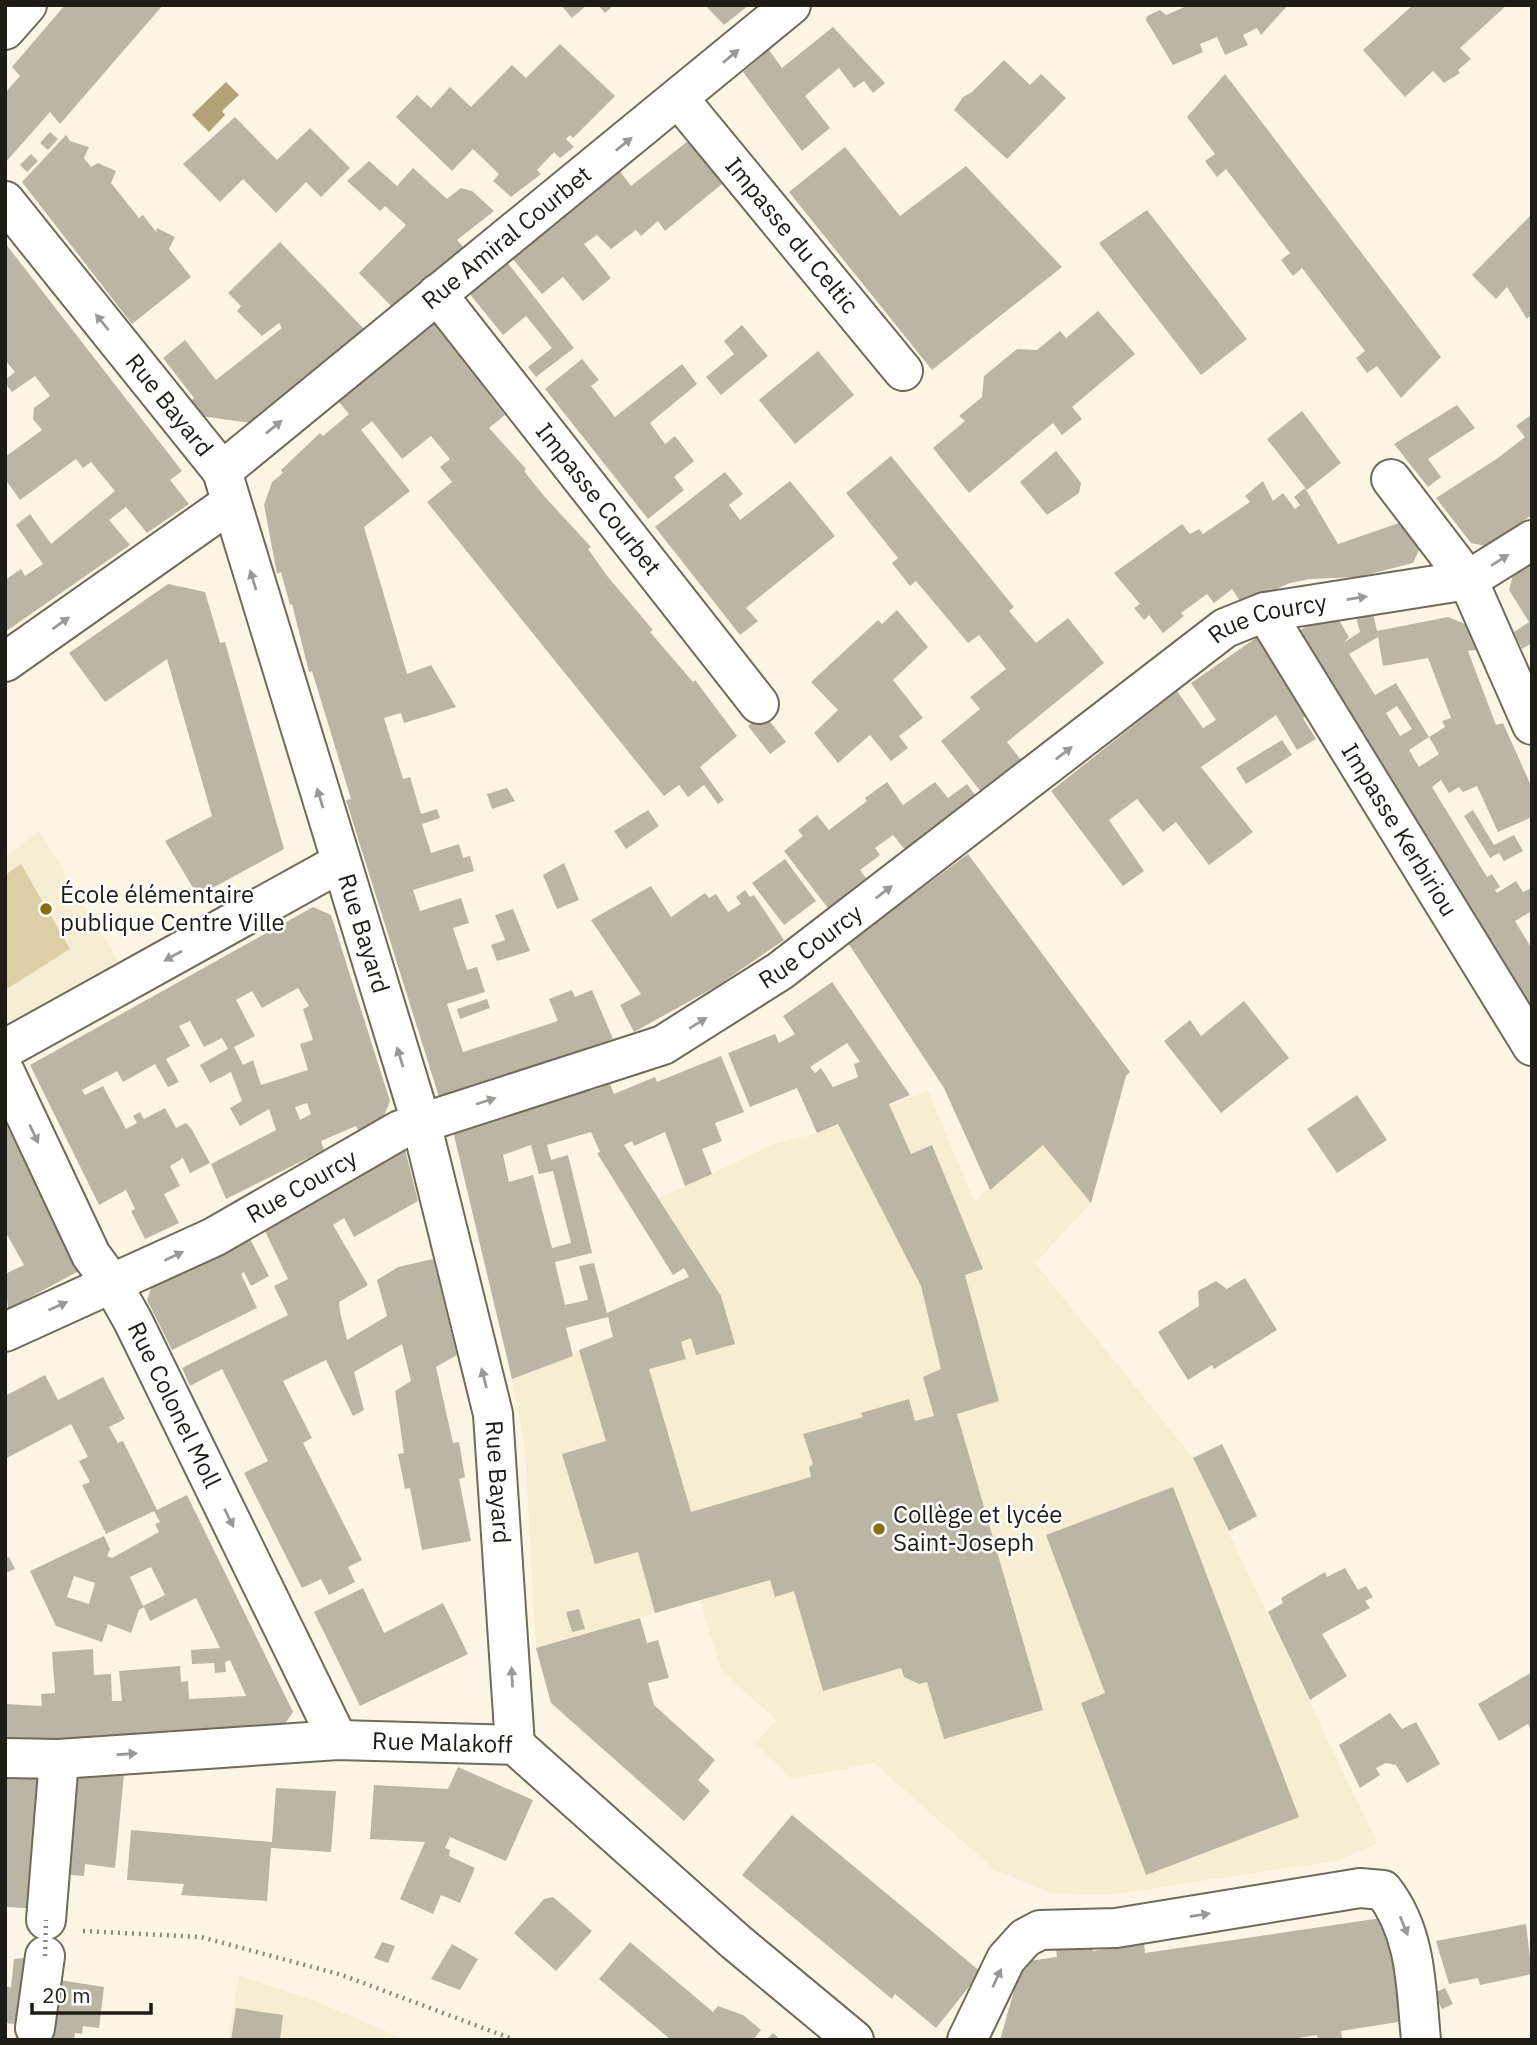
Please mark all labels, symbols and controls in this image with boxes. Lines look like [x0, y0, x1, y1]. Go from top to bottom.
one-way arrow [721, 48, 739, 63]
one-way arrow [614, 136, 632, 151]
street label: Impasse du Celtic [718, 150, 866, 320]
street label: Rue Amiral Courbet [415, 158, 598, 316]
one-way arrow [95, 313, 110, 330]
street label: Rue Bayard [119, 347, 221, 463]
street label: Impasse Courbet [529, 416, 669, 582]
one-way arrow [265, 420, 283, 435]
one-way arrow [1491, 553, 1509, 567]
one-way arrow [247, 570, 257, 591]
street label: Rue Courcy [1201, 585, 1329, 650]
one-way arrow [1346, 592, 1368, 603]
one-way arrow [52, 616, 70, 630]
street label: Impasse Kerbiriou [1335, 737, 1465, 922]
one-way arrow [1055, 746, 1073, 760]
one-way arrow [314, 787, 324, 808]
street label: Rue Bayard [331, 870, 398, 997]
place label: École élémentaire publique Centre Ville [60, 878, 285, 938]
one-way arrow [875, 885, 893, 899]
street label: Rue Courcy [752, 896, 869, 996]
marker: École élémentaire publique Centre Ville [38, 901, 54, 917]
one-way arrow [163, 950, 183, 962]
one-way arrow [688, 1016, 708, 1029]
one-way arrow [395, 1047, 405, 1068]
one-way arrow [475, 1096, 496, 1106]
one-way arrow [28, 1124, 40, 1144]
street label: Rue Courcy [240, 1141, 363, 1230]
one-way arrow [164, 1250, 184, 1262]
one-way arrow [48, 1300, 68, 1312]
street label: Rue Colonel Moll [121, 1316, 229, 1493]
one-way arrow [478, 1367, 489, 1389]
street label: Rue Bayard [478, 1419, 519, 1544]
place label: Collège et lycée Saint-Joseph [893, 1498, 1063, 1558]
one-way arrow [224, 1508, 235, 1528]
marker: Collège et lycée Saint-Joseph [871, 1521, 887, 1537]
one-way arrow [506, 1666, 517, 1688]
street label: Rue Malakoff [372, 1724, 513, 1760]
one-way arrow [117, 1749, 139, 1760]
one-way arrow [1189, 1909, 1211, 1920]
one-way arrow [1398, 1915, 1409, 1936]
one-way arrow [991, 1968, 1003, 1988]
scale bar [32, 1972, 150, 2016]
text: 20 m [42, 1981, 91, 2009]

